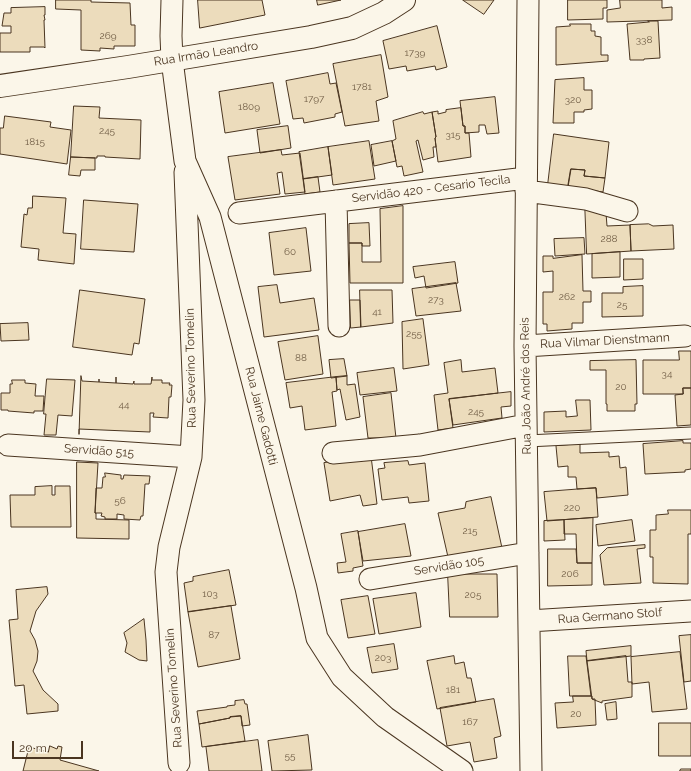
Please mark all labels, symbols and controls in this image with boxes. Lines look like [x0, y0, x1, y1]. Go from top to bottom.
house number: 269 [99, 30, 117, 42]
house number: 338 [636, 34, 652, 46]
street label: Rua Irmão Leandro [153, 39, 259, 69]
house number: 1739 [405, 47, 425, 59]
house number: 1781 [352, 81, 372, 93]
house number: 1797 [304, 93, 324, 105]
house number: 320 [565, 94, 581, 106]
house number: 1809 [238, 101, 260, 113]
house number: 245 [99, 125, 115, 137]
house number: 315 [445, 129, 461, 141]
house number: 1815 [25, 136, 45, 148]
street label: Servidão 420 - Cesario Tecila [351, 172, 511, 206]
house number: 288 [600, 233, 618, 245]
house number: 60 [284, 246, 296, 258]
house number: 262 [559, 291, 575, 303]
house number: 273 [428, 294, 444, 306]
house number: 25 [617, 299, 627, 311]
house number: 41 [372, 306, 382, 318]
street label: Rua Severino Tomelin [183, 308, 199, 428]
street label: Rua João André dos Reis [518, 317, 534, 455]
house number: 255 [406, 328, 422, 340]
street label: Rua Vilmar Dienstmann [540, 330, 670, 352]
house number: 88 [295, 352, 307, 364]
street label: Rua Jaime Gadotti [242, 365, 280, 467]
house number: 34 [662, 368, 672, 380]
house number: 20 [615, 381, 627, 393]
house number: 44 [119, 399, 129, 411]
house number: 245 [468, 406, 484, 418]
street label: Servidão 515 [64, 441, 134, 461]
house number: 56 [114, 495, 126, 507]
house number: 220 [564, 502, 580, 514]
house number: 215 [463, 525, 477, 537]
street label: Servidão 105 [413, 553, 485, 579]
house number: 206 [561, 568, 579, 580]
house number: 103 [202, 588, 218, 600]
house number: 205 [465, 589, 481, 601]
street label: Rua Germano Stolf [557, 605, 663, 627]
street label: Rua Severino Tomelin [163, 628, 185, 748]
house number: 87 [208, 629, 220, 641]
house number: 203 [375, 652, 391, 664]
house number: 181 [446, 684, 460, 696]
house number: 20 [570, 708, 582, 720]
house number: 167 [462, 716, 478, 728]
scale bar [14, 733, 85, 759]
text: 20 m [19, 741, 47, 755]
house number: 55 [285, 750, 295, 762]

